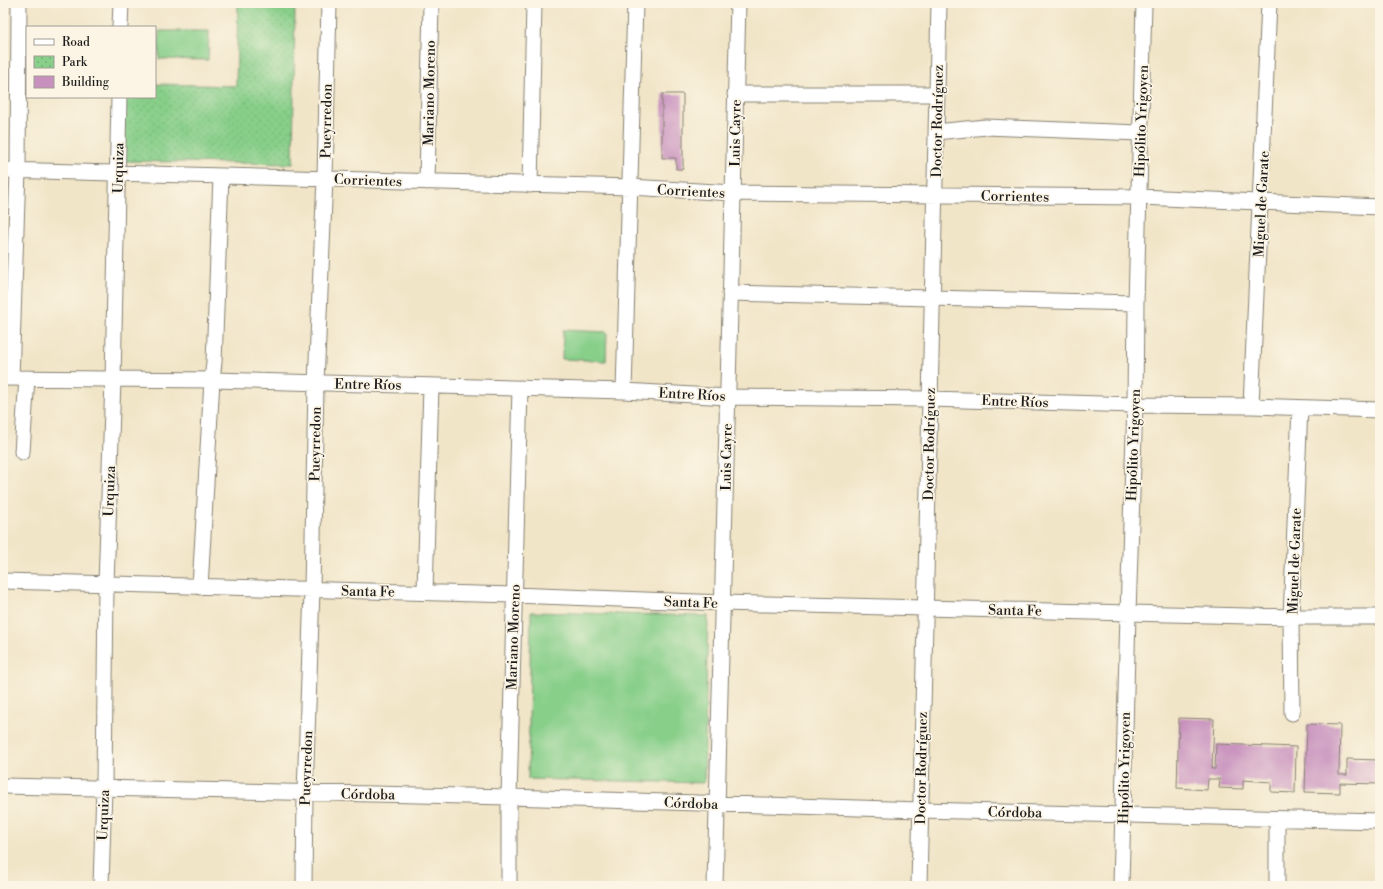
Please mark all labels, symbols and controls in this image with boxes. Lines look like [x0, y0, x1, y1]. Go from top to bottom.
legend [26, 26, 156, 98]
text: Road [62, 35, 90, 50]
street label: Mariano Moreno [420, 40, 440, 146]
text: Park [62, 55, 88, 70]
street label: Doctor Rodríguez [928, 64, 948, 178]
street label: Hipólito Yrigoyen [1131, 64, 1153, 178]
text: Building [61, 75, 110, 90]
street label: Pueyrredon [317, 83, 337, 159]
street label: Luis Cayre [726, 99, 746, 167]
street label: Urquiza [110, 141, 128, 194]
street label: Miguel de Garate [1250, 150, 1274, 258]
street label: Corrientes [334, 171, 402, 191]
street label: Corrientes [656, 181, 725, 203]
street label: Corrientes [981, 187, 1049, 207]
street label: Entre Ríos [334, 375, 402, 395]
street label: Entre Ríos [658, 384, 726, 406]
street label: Doctor Rodríguez [920, 387, 940, 501]
street label: Hipólito Yrigoyen [1123, 388, 1145, 502]
street label: Entre Ríos [981, 392, 1049, 412]
street label: Pueyrredon [306, 406, 326, 482]
street label: Luis Cayre [717, 423, 737, 491]
street label: Urquiza [100, 464, 120, 517]
street label: Miguel de Garate [1284, 507, 1306, 615]
street label: Santa Fe [341, 583, 395, 601]
street label: Mariano Moreno [503, 584, 525, 690]
street label: Santa Fe [664, 593, 718, 613]
street label: Santa Fe [988, 602, 1042, 620]
street label: Doctor Rodríguez [912, 711, 932, 825]
street label: Hipólito Yrigoyen [1115, 711, 1135, 824]
street label: Pueyrredon [297, 730, 317, 806]
street label: Córdoba [341, 786, 396, 804]
street label: Urquiza [94, 788, 114, 841]
street label: Córdoba [664, 794, 719, 814]
street label: Córdoba [988, 804, 1043, 822]

